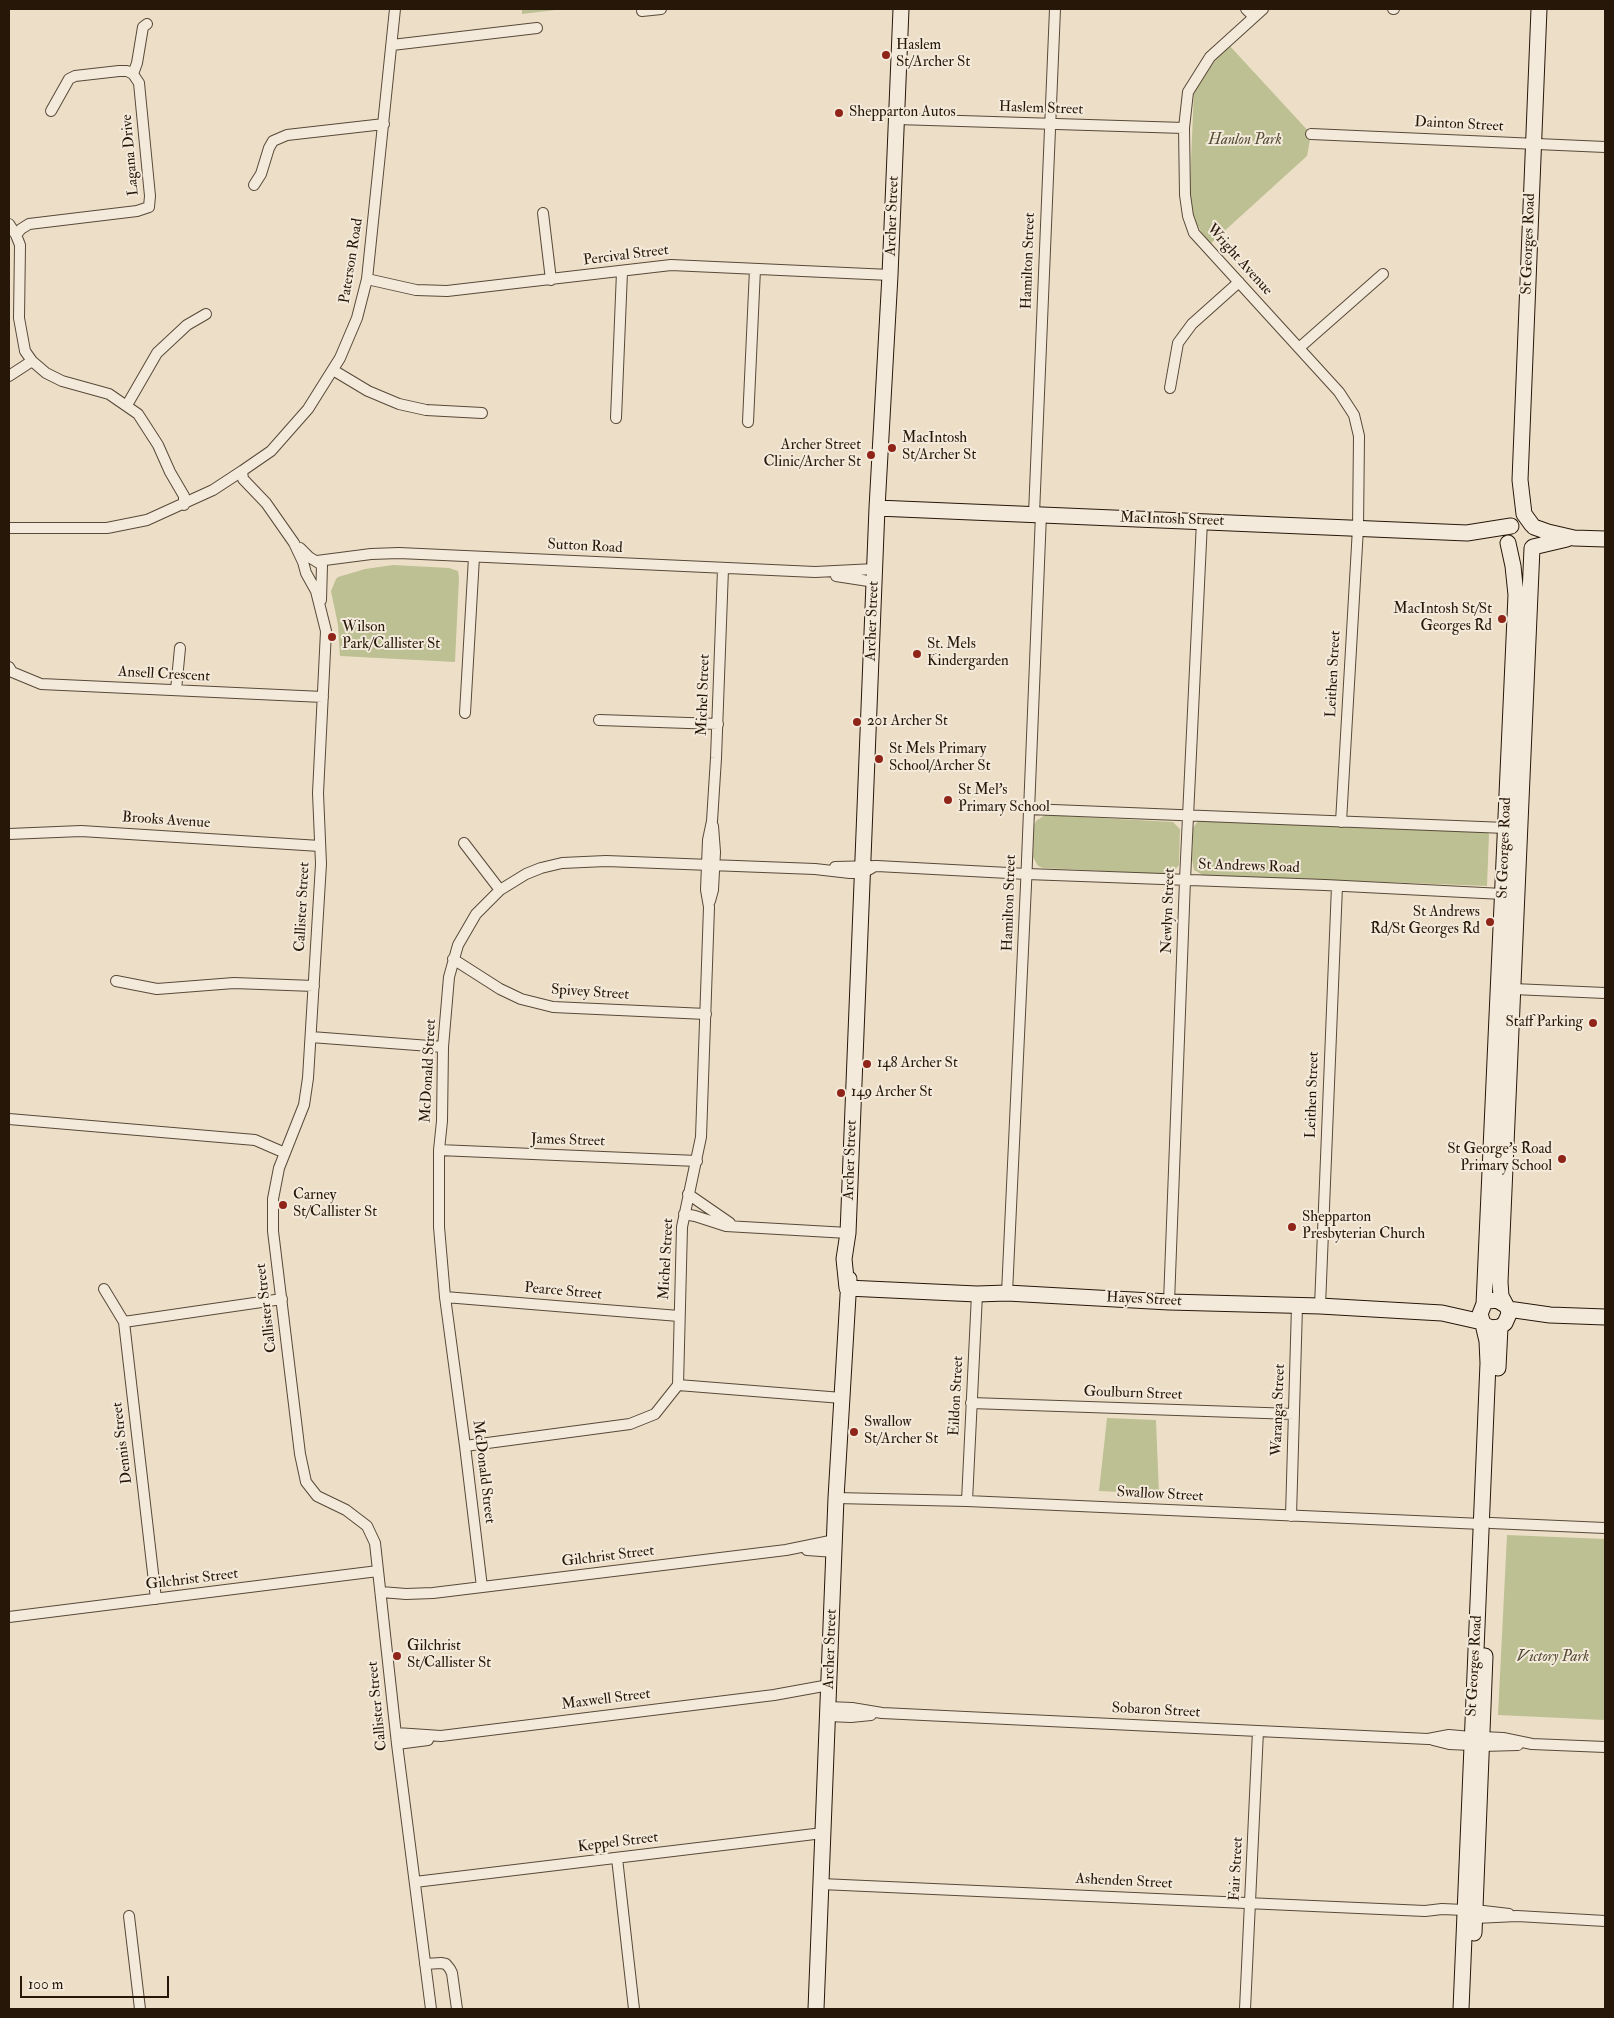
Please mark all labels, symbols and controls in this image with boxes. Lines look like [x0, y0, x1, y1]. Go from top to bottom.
place label: Haslem St/Archer St [896, 37, 970, 72]
marker: Haslem St/Archer St [880, 49, 892, 61]
street label: Haslem Street [998, 99, 1084, 119]
place label: Shepparton Autos [849, 104, 956, 122]
marker: Shepparton Autos [833, 107, 845, 119]
street label: Lagana Drive [118, 113, 144, 197]
street label: Dainton Street [1414, 114, 1504, 136]
park label: Hanlon Park [1208, 132, 1282, 150]
street label: Archer Street [883, 176, 903, 256]
street label: St Georges Road [1518, 193, 1540, 295]
street label: Hamilton Street [1018, 212, 1040, 310]
street label: Paterson Road [336, 217, 368, 305]
street label: Wright Avenue [1202, 220, 1276, 300]
street label: Percival Street [582, 242, 670, 270]
place label: MacIntosh St/Archer St [902, 430, 976, 465]
place label: Archer Street Clinic/Archer St [763, 437, 861, 472]
marker: MacIntosh St/Archer St [886, 442, 898, 454]
marker: Archer Street Clinic/Archer St [865, 449, 877, 461]
street label: MacIntosh Street [1119, 509, 1225, 531]
street label: Sutton Road [547, 536, 623, 558]
street label: Archer Street [863, 581, 883, 661]
place label: MacIntosh St/St Georges Rd [1393, 601, 1492, 636]
marker: MacIntosh St/St Georges Rd [1496, 613, 1508, 625]
place label: Wilson Park/Callister St [342, 619, 440, 654]
street label: Leithen Street [1323, 630, 1345, 718]
marker: Wilson Park/Callister St [326, 631, 338, 643]
place label: St. Mels Kindergarden [927, 636, 1009, 671]
marker: St. Mels Kindergarden [911, 648, 923, 660]
street label: Michel Street [694, 654, 714, 736]
street label: Ansell Crescent [118, 664, 210, 686]
place label: 201 Archer St [867, 713, 948, 731]
marker: 201 Archer St [851, 716, 863, 728]
place label: St Mels Primary School/Archer St [889, 741, 991, 776]
marker: St Mels Primary School/Archer St [873, 753, 885, 765]
place label: St Mel's Primary School [958, 782, 1050, 817]
marker: St Mel's Primary School [942, 794, 954, 806]
street label: St Georges Road [1494, 797, 1516, 899]
street label: Brooks Avenue [121, 809, 211, 833]
street label: Hamilton Street [999, 854, 1021, 952]
street label: St Andrews Road [1198, 856, 1300, 878]
street label: Callister Street [292, 862, 314, 952]
street label: Newlyn Street [1159, 868, 1179, 954]
place label: St Andrews Rd/St Georges Rd [1370, 904, 1480, 939]
marker: St Andrews Rd/St Georges Rd [1484, 916, 1496, 928]
street label: Spivey Street [550, 981, 630, 1005]
place label: Staff Parking [1505, 1014, 1583, 1032]
marker: Staff Parking [1587, 1017, 1599, 1029]
street label: McDonald Street [417, 1019, 441, 1123]
street label: Leithen Street [1302, 1051, 1324, 1139]
place label: 148 Archer St [877, 1055, 958, 1073]
marker: 148 Archer St [861, 1058, 873, 1070]
place label: 149 Archer St [851, 1084, 932, 1102]
marker: 149 Archer St [835, 1087, 847, 1099]
street label: Archer Street [841, 1120, 861, 1200]
street label: James Street [531, 1131, 605, 1151]
place label: St George's Road Primary School [1447, 1141, 1552, 1176]
marker: St George's Road Primary School [1556, 1153, 1568, 1165]
place label: Carney St/Callister St [293, 1187, 377, 1222]
marker: Carney St/Callister St [277, 1199, 289, 1211]
place label: Shepparton Presbyterian Church [1302, 1209, 1425, 1244]
street label: Michel Street [656, 1218, 678, 1300]
marker: Shepparton Presbyterian Church [1286, 1221, 1298, 1233]
street label: Callister Street [253, 1262, 281, 1354]
street label: Pearce Street [523, 1280, 603, 1304]
street label: Hayes Street [1106, 1289, 1182, 1311]
street label: Eildon Street [946, 1355, 968, 1437]
street label: Waranga Street [1268, 1363, 1290, 1457]
street label: Goulburn Street [1083, 1383, 1183, 1405]
street label: Dennis Street [109, 1401, 137, 1485]
place label: Swallow St/Archer St [864, 1414, 938, 1449]
street label: McDonald Street [468, 1419, 498, 1525]
marker: Swallow St/Archer St [848, 1426, 860, 1438]
street label: Swallow Street [1116, 1484, 1204, 1506]
street label: Gilchrist Street [561, 1542, 655, 1572]
street label: Gilchrist Street [145, 1565, 239, 1595]
street label: Archer Street [821, 1609, 841, 1689]
street label: St Georges Road [1463, 1615, 1487, 1717]
place label: Gilchrist St/Callister St [407, 1638, 491, 1673]
park label: Victory Park [1517, 1649, 1589, 1667]
marker: Gilchrist St/Callister St [391, 1650, 403, 1662]
street label: Callister Street [364, 1660, 392, 1752]
street label: Maxwell Street [560, 1686, 652, 1714]
street label: Sobaron Street [1111, 1700, 1201, 1722]
street label: Keppel Street [577, 1829, 659, 1857]
street label: Fair Street [1226, 1837, 1248, 1901]
street label: Ashenden Street [1075, 1870, 1173, 1894]
scale bar [22, 1966, 171, 1998]
text: 100 m [28, 1975, 63, 1994]

